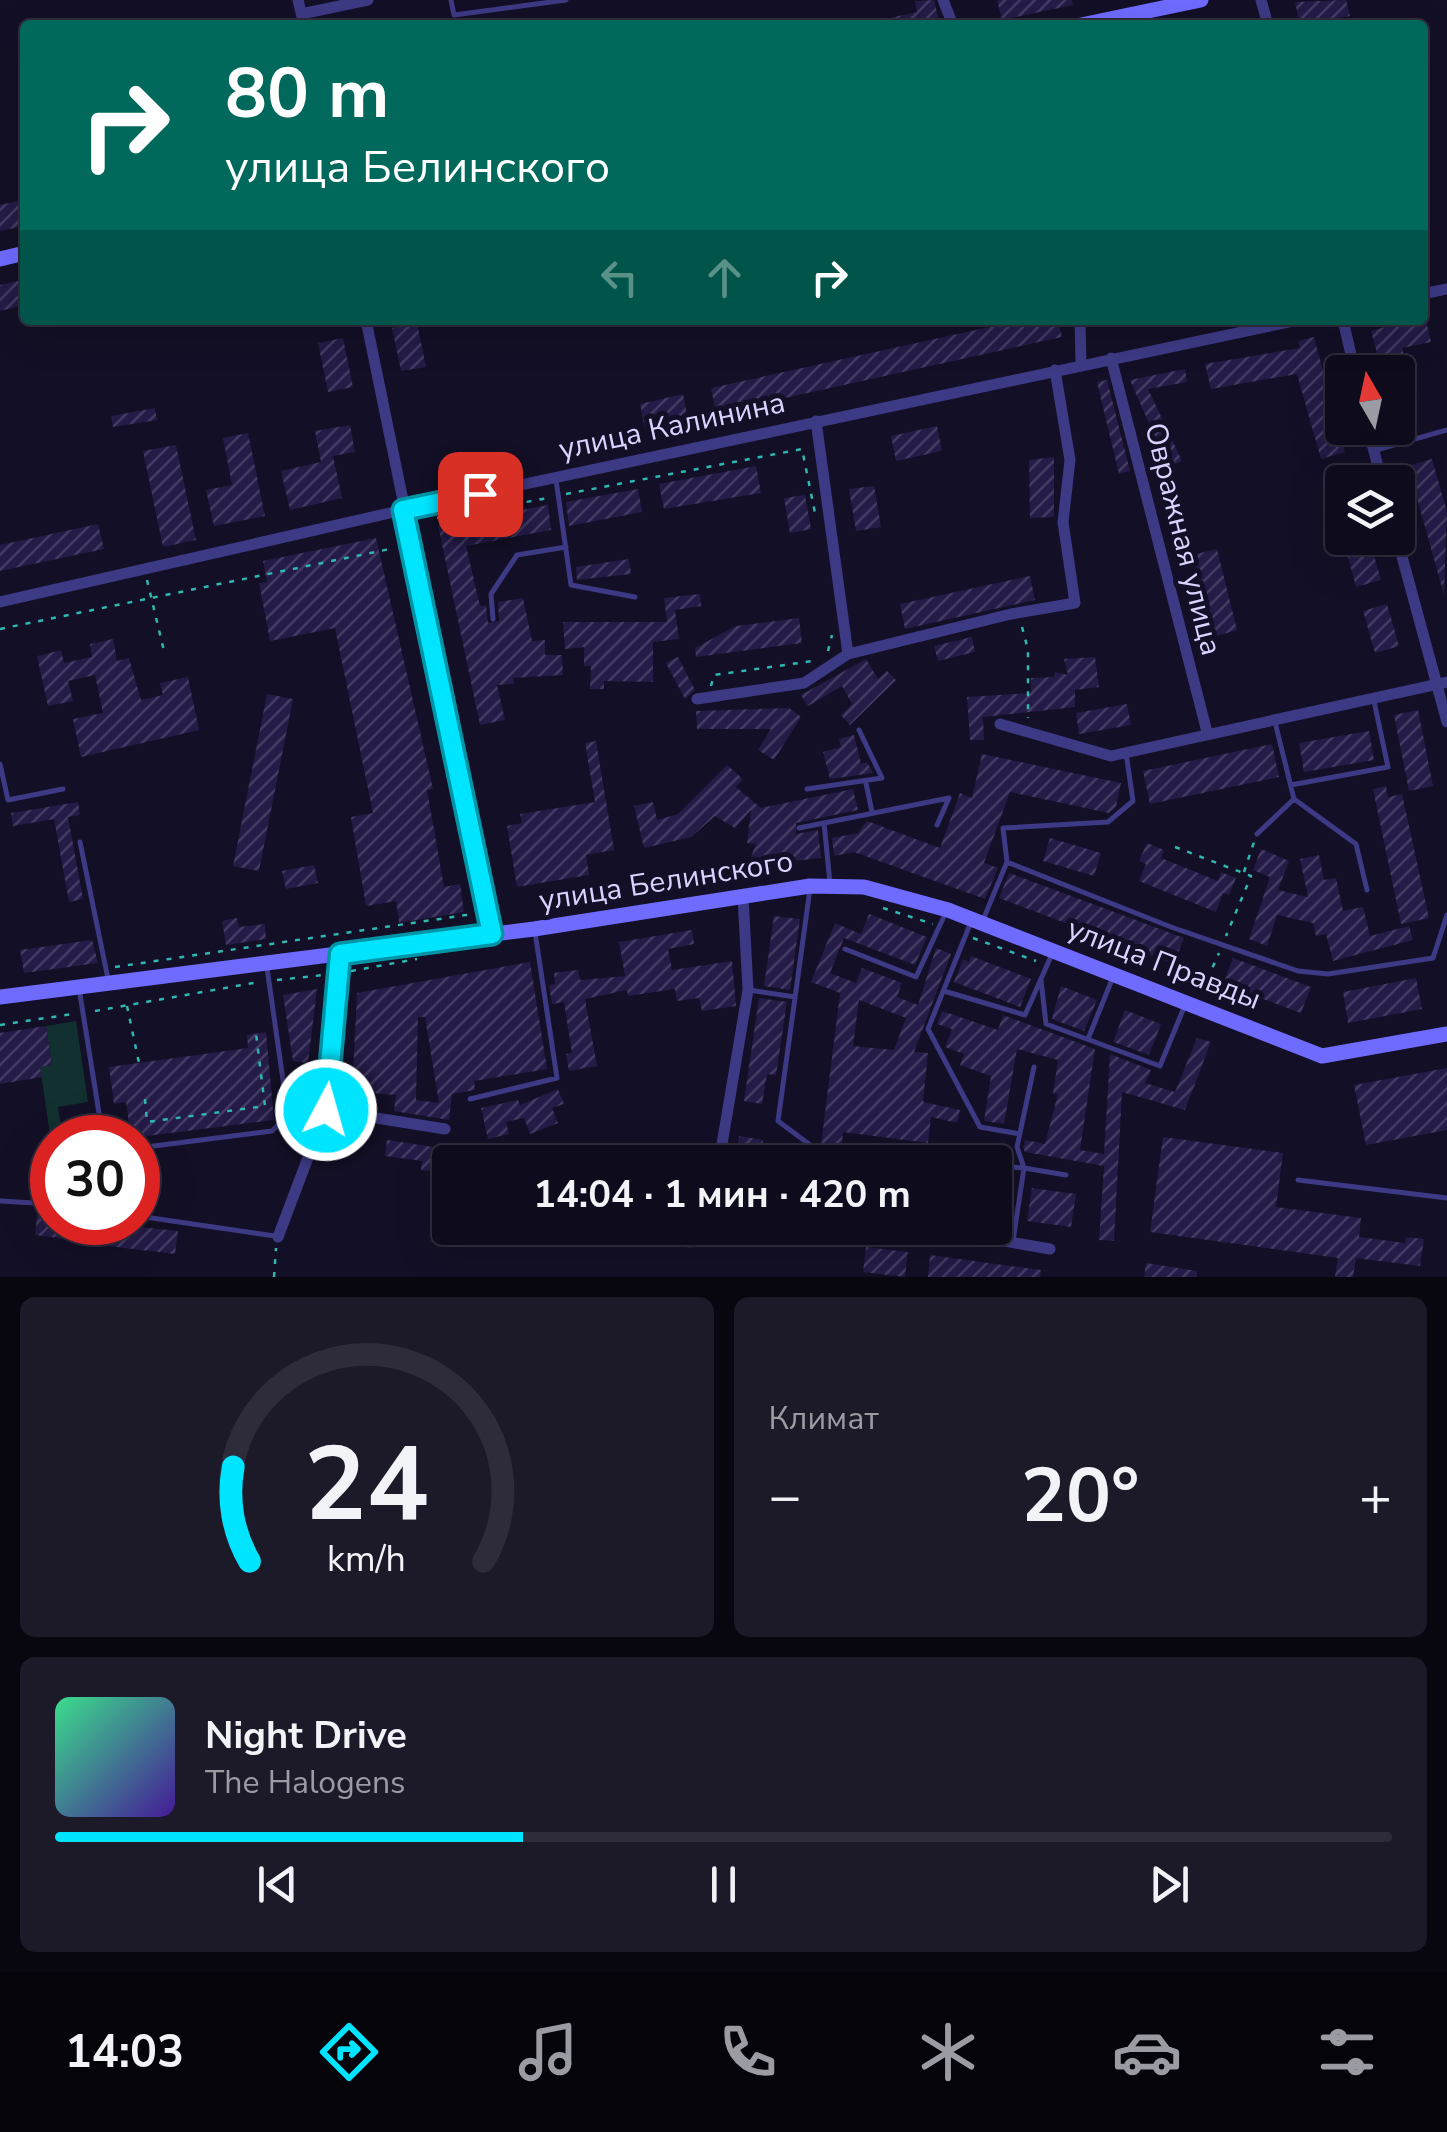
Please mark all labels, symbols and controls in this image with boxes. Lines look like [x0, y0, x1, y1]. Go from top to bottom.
text: 80 m [225, 46, 389, 142]
icon: right [60, 60, 190, 190]
text: улица Белинского [225, 137, 610, 198]
icon: left [592, 250, 647, 305]
icon: ahead [697, 250, 752, 305]
icon: right [802, 250, 857, 305]
north arrow [1325, 355, 1415, 445]
map controls [1325, 355, 1415, 555]
street label: улица Калинина [555, 382, 789, 470]
street label: Овражная улица [1134, 418, 1232, 660]
pin [438, 452, 523, 537]
button: layers [1325, 465, 1415, 555]
icon: arrive [453, 467, 508, 522]
street label: улица Белинского [536, 841, 796, 921]
street label: улица Правды [1061, 908, 1267, 1020]
position arrow [274, 1058, 378, 1162]
speed limit sign: 30 [30, 1115, 160, 1245]
text: 14:04 · 1 мин · 420 m [533, 1169, 911, 1220]
text: Климат [769, 1397, 879, 1440]
text: 24 [304, 1414, 429, 1556]
text: 20° [1021, 1445, 1139, 1547]
text: − [769, 1459, 802, 1534]
text: + [1359, 1459, 1392, 1534]
text: km/h [327, 1535, 406, 1584]
text: Night Drive [205, 1710, 407, 1761]
text: The Halogens [205, 1761, 405, 1804]
icon: previous [250, 1857, 305, 1912]
icon: pause [696, 1857, 751, 1912]
icon: next [1142, 1857, 1197, 1912]
icon: directions [314, 2017, 384, 2087]
icon: music [513, 2017, 583, 2087]
icon: phone [713, 2017, 783, 2087]
icon: climate [913, 2017, 983, 2087]
icon: car [1112, 2017, 1182, 2087]
icon: filters [1312, 2017, 1382, 2087]
text: 14:03 [65, 2022, 184, 2083]

